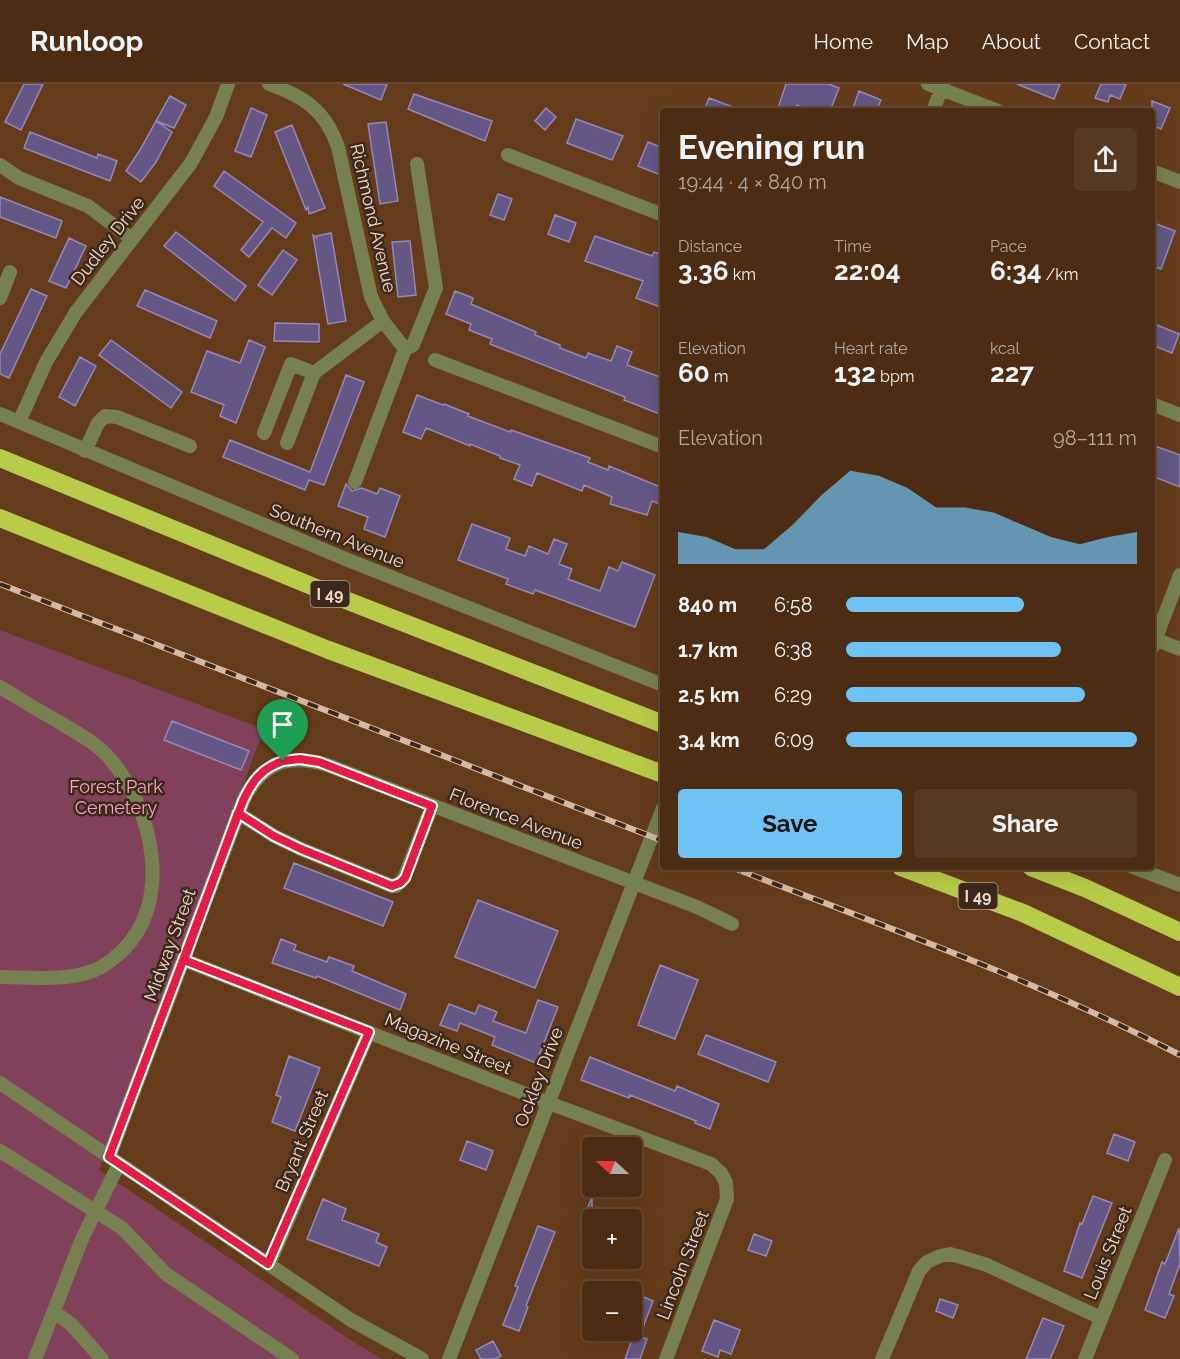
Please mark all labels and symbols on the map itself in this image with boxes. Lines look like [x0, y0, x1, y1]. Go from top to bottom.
street label: Richmond Avenue [346, 141, 401, 295]
street label: Dudley Drive [66, 192, 149, 289]
street label: Southern Avenue [267, 499, 408, 572]
road number: I 49 [310, 581, 350, 607]
pin [257, 699, 308, 761]
park label: Forest Park Cemetery [69, 776, 163, 818]
street label: Florence Avenue [447, 783, 586, 854]
road number: I 49 [958, 883, 998, 909]
street label: Midway Street [139, 886, 200, 1004]
street label: Magazine Street [382, 1009, 515, 1079]
street label: Ockley Drive [510, 1024, 567, 1130]
street label: Bryant Street [271, 1087, 332, 1195]
north arrow [582, 1137, 642, 1197]
street label: Louis Street [1079, 1203, 1136, 1303]
street label: Lincoln Street [652, 1207, 713, 1322]

